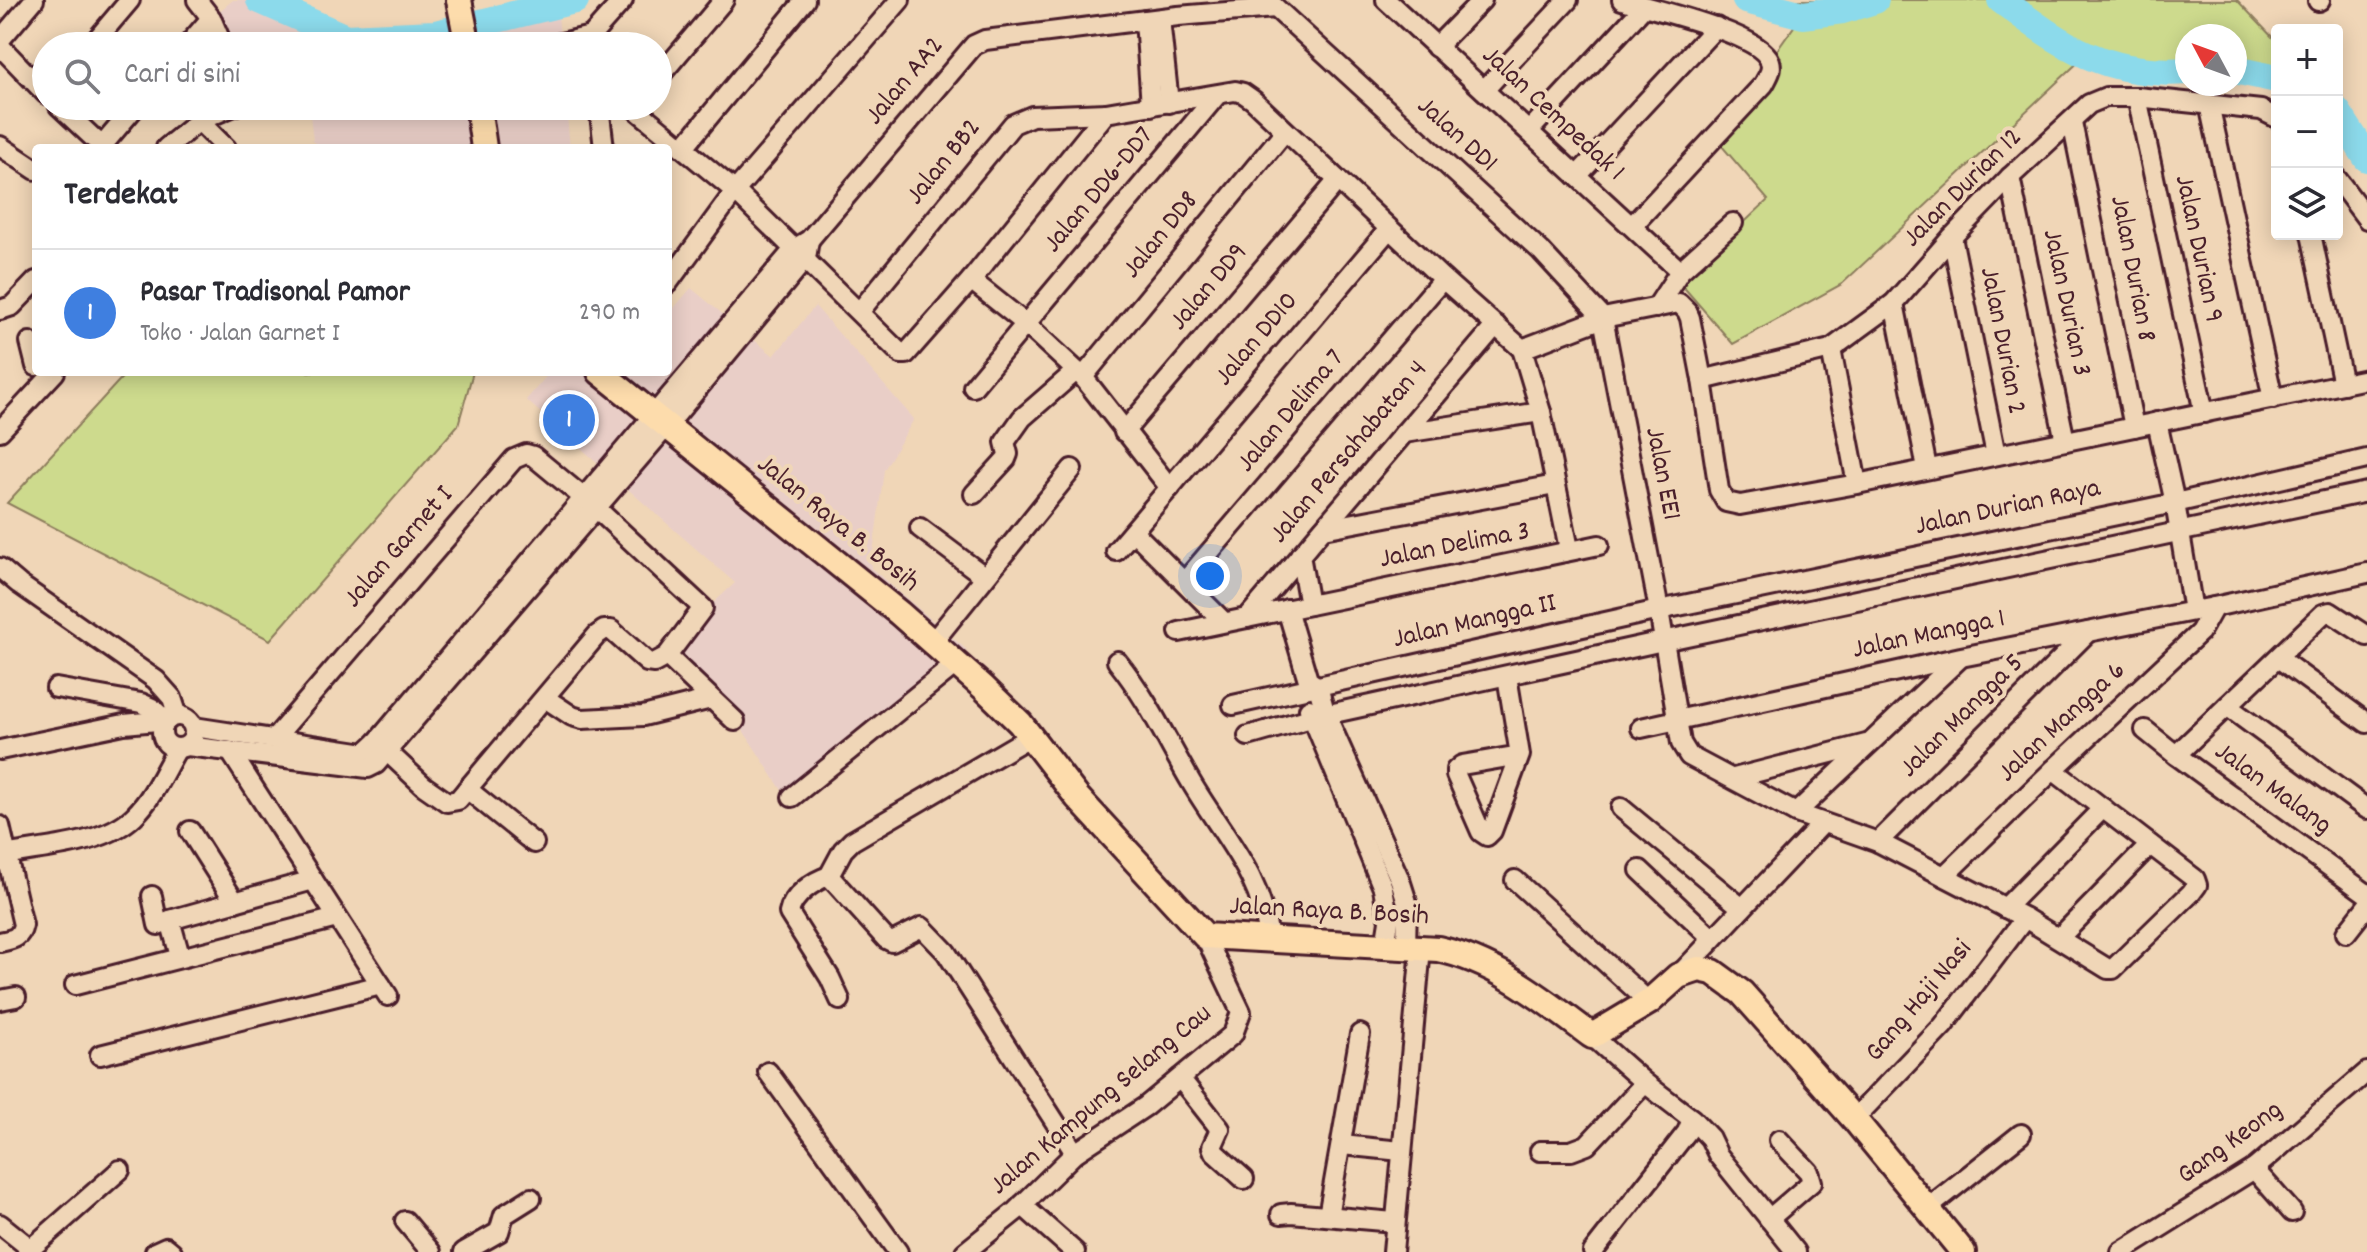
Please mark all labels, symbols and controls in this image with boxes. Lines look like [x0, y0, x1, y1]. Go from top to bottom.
north arrow [2175, 24, 2247, 96]
map controls [2271, 24, 2343, 240]
button: + [2271, 24, 2343, 96]
street label: Jalan AA2 [857, 29, 955, 135]
search box [32, 32, 672, 120]
street label: Jalan Cempedak 1 [1471, 38, 1633, 192]
icon: search [60, 54, 104, 98]
text: Cari di sini [124, 55, 240, 98]
street label: Jalan DD1 [1406, 89, 1506, 183]
button: − [2271, 96, 2343, 168]
street label: Jalan BB2 [898, 111, 992, 215]
street label: Jalan DD6-DD7 [1035, 119, 1165, 263]
street label: Jalan Durian 12 [1895, 120, 2033, 258]
button: layers [2271, 168, 2343, 240]
text: Terdekat [64, 172, 179, 221]
street label: Jalan Durian 9 [2162, 172, 2232, 326]
street label: Jalan DD8 [1114, 184, 1210, 288]
street label: Jalan Durian 8 [2097, 192, 2165, 346]
street label: Jalan Durian 3 [2030, 226, 2100, 380]
street label: Jalan DD9 [1161, 235, 1259, 341]
street label: Jalan Durian 2 [1967, 264, 2035, 418]
text: Pasar Tradisonal Pamor [140, 273, 410, 316]
street label: Jalan DD10 [1206, 284, 1310, 396]
text: 1 [87, 295, 93, 332]
text: 290 m [579, 295, 640, 332]
text: Toko · Jalan Garnet I [140, 316, 340, 353]
street label: Jalan Delima 7 [1228, 341, 1356, 483]
street label: Jalan Persahabatan 4 [1261, 353, 1439, 553]
pin: 1 [543, 390, 595, 450]
street label: Jalan EE1 [1632, 424, 1690, 524]
street label: Jalan Raya B. Bosih [747, 447, 927, 603]
street label: Jalan Durian Raya [1912, 470, 2105, 548]
street label: Jalan Garnet I [335, 478, 465, 618]
street label: Jalan Delima 3 [1376, 513, 1534, 581]
your location [1190, 556, 1230, 596]
street label: Jalan Mangga II [1389, 585, 1561, 661]
street label: Jalan Mangga 1 [1849, 600, 2009, 672]
street label: Jalan Mangga 5 [1892, 646, 2034, 788]
street label: Jalan Mangga 6 [1990, 653, 2136, 793]
street label: Jalan Malang [2205, 734, 2339, 846]
street label: Jalan Raya B. Bosih [1228, 888, 1430, 938]
street label: Gang Haji Nasi [1857, 932, 1983, 1072]
street label: Jalan Kampung Selang Cau [982, 996, 1222, 1206]
street label: Gang Keong [2170, 1092, 2292, 1196]

